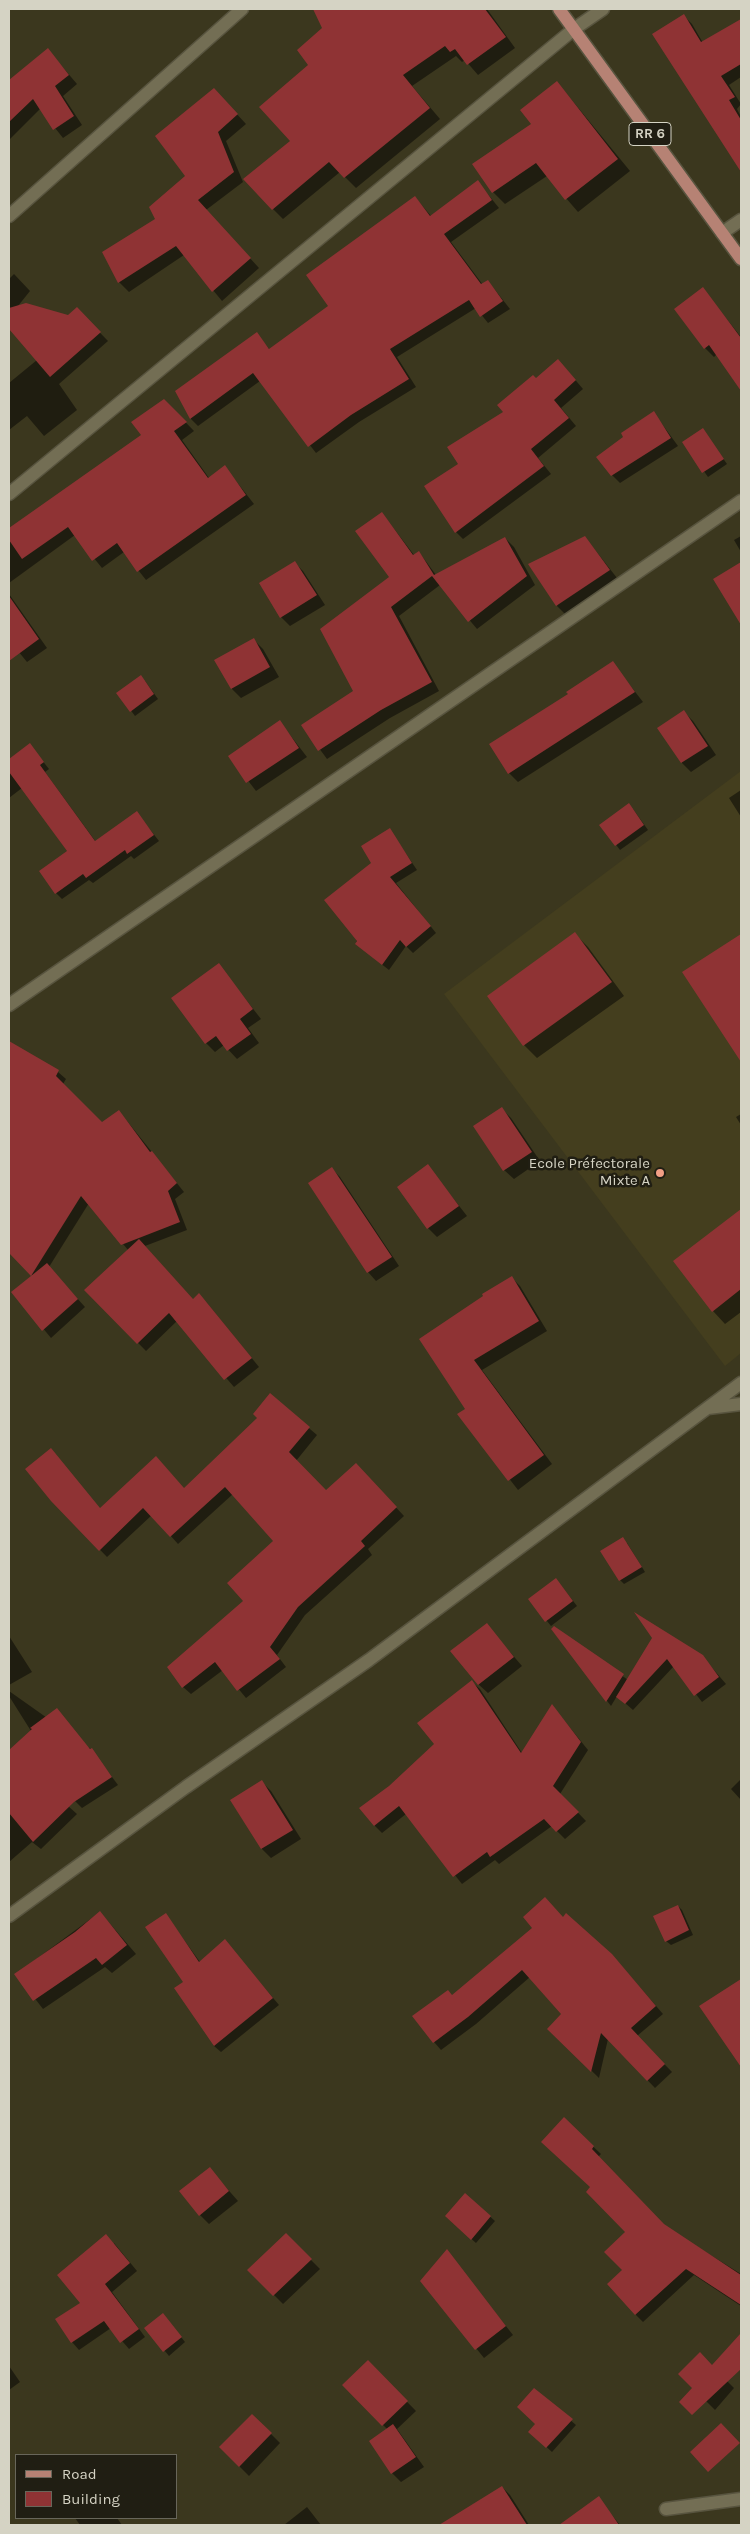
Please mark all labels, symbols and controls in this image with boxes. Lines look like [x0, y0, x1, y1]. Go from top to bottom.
road number: RR 6 [629, 122, 671, 146]
place label: Ecole Préfectorale Mixte A [529, 1155, 650, 1190]
marker: Ecole Préfectorale Mixte A [654, 1167, 666, 1179]
legend [15, 2454, 178, 2519]
text: Road [62, 2465, 97, 2483]
text: Building [62, 2490, 120, 2508]

